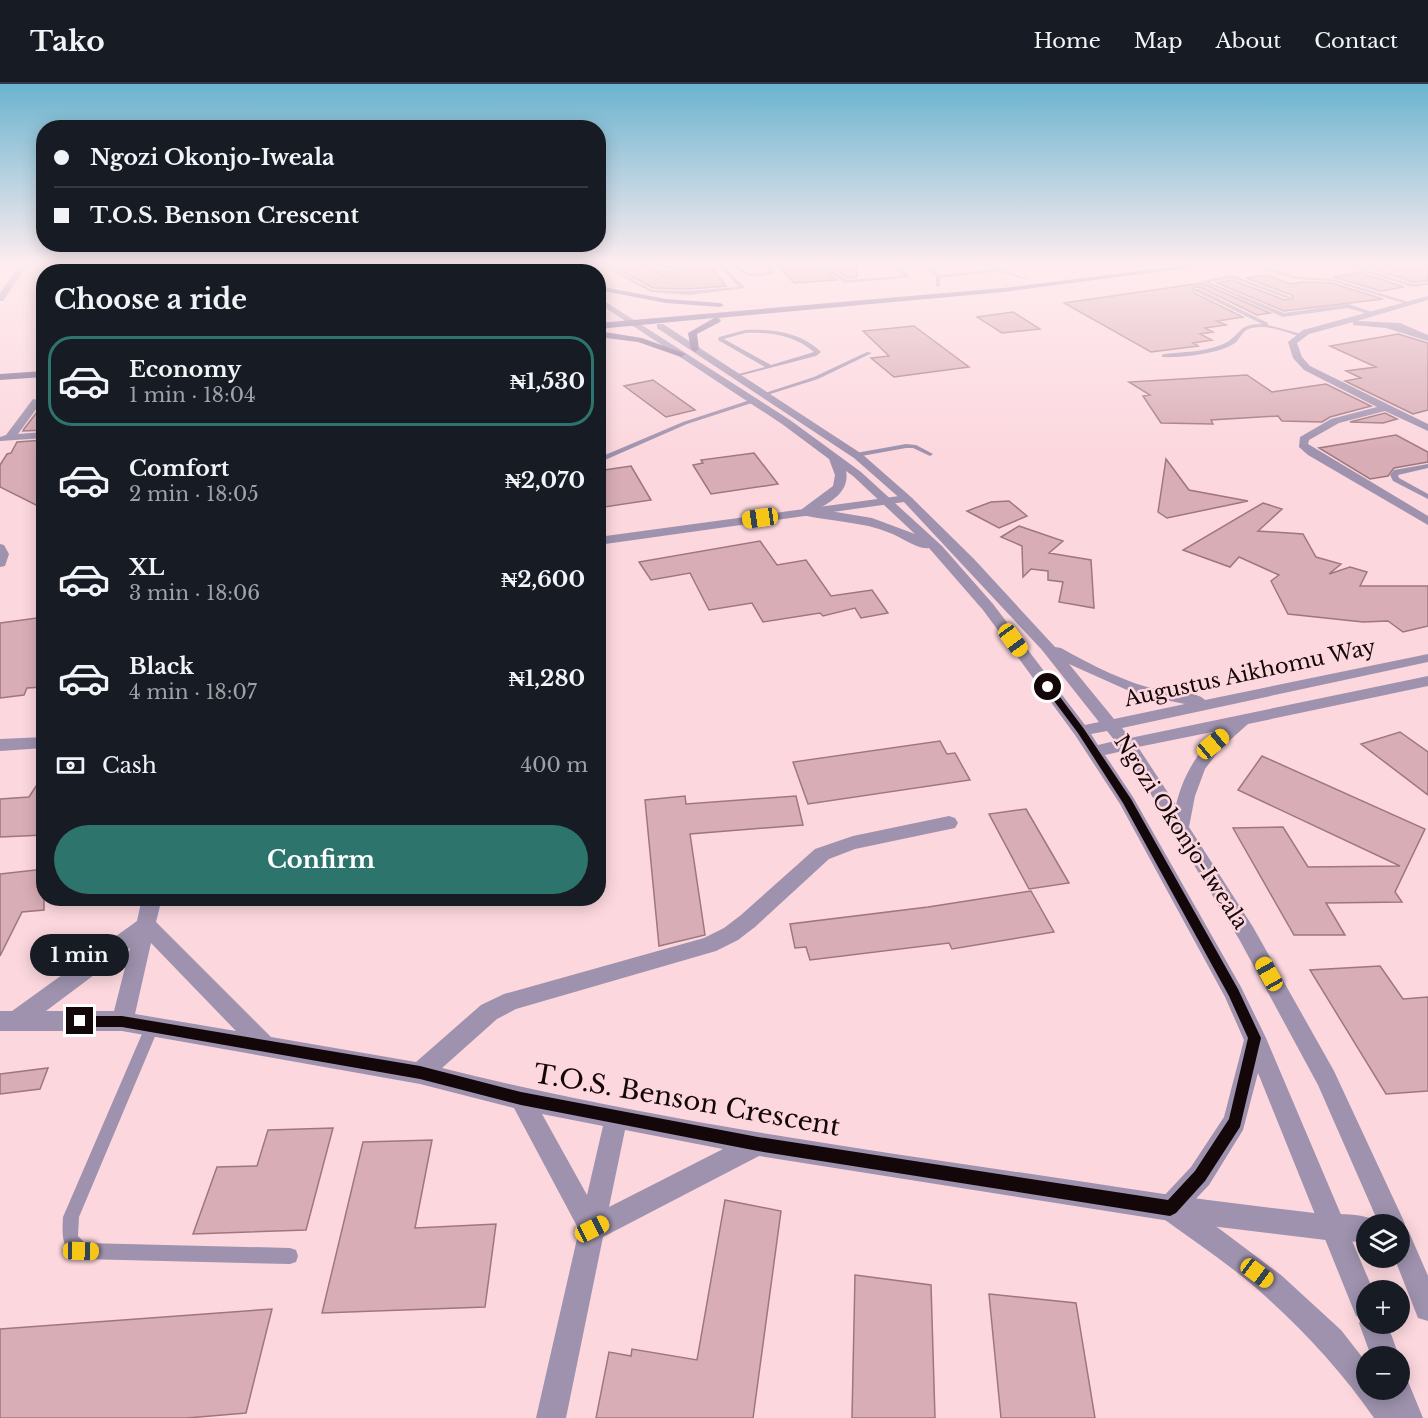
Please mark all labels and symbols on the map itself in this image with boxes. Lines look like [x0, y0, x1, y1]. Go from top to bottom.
car [741, 507, 779, 529]
car [995, 620, 1031, 660]
street label: Augustus Aikhomu Way [1121, 633, 1379, 713]
route start [1034, 673, 1061, 700]
car [1193, 726, 1233, 762]
street label: Ngozi Okonjo-Iweala [1108, 730, 1254, 934]
callout: 1 min [31, 934, 130, 976]
car [1252, 954, 1286, 994]
route end [66, 1007, 93, 1034]
street label: T.O.S. Benson Crescent [531, 1057, 843, 1143]
car [572, 1213, 612, 1245]
car [63, 1242, 99, 1260]
car [1237, 1255, 1277, 1291]

